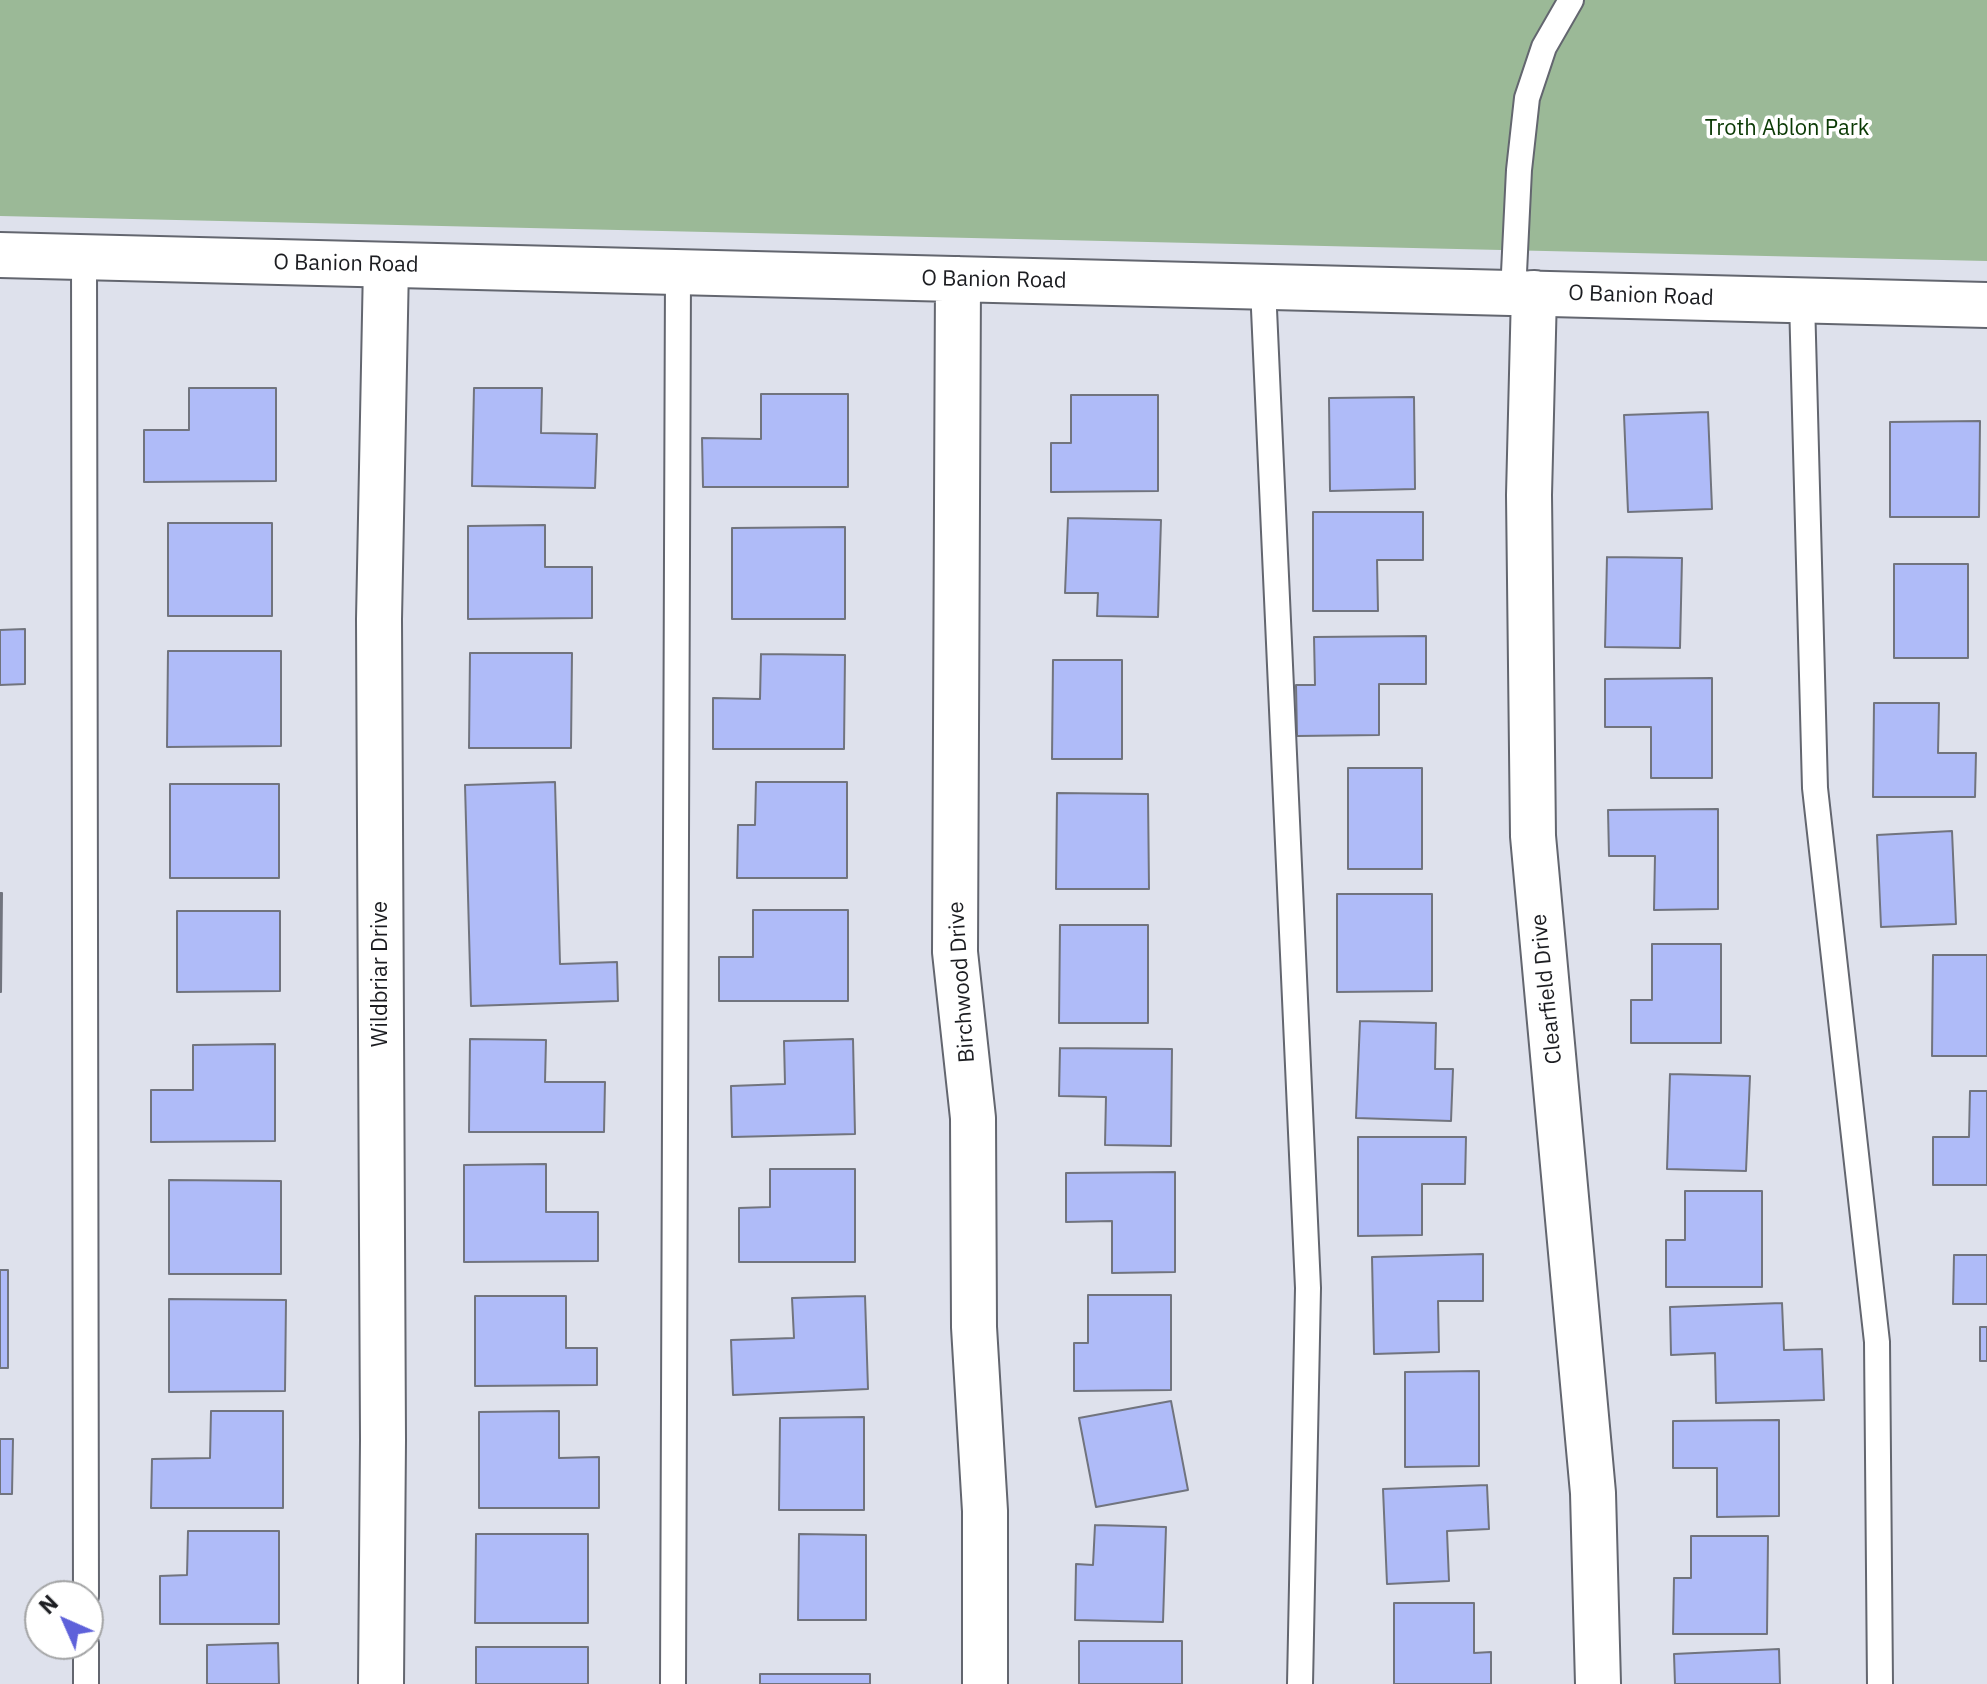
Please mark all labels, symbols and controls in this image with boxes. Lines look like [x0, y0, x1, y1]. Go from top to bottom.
park label: Troth Ablon Park [1705, 116, 1869, 142]
street label: O Banion Road [273, 250, 419, 278]
street label: O Banion Road [921, 266, 1067, 294]
street label: O Banion Road [1568, 280, 1714, 312]
street label: Birchwood Drive [943, 900, 981, 1064]
street label: Wildbriar Drive [368, 901, 394, 1047]
street label: Clearfield Drive [1526, 912, 1568, 1066]
north arrow [24, 1580, 104, 1660]
text: N [32, 1588, 64, 1620]

